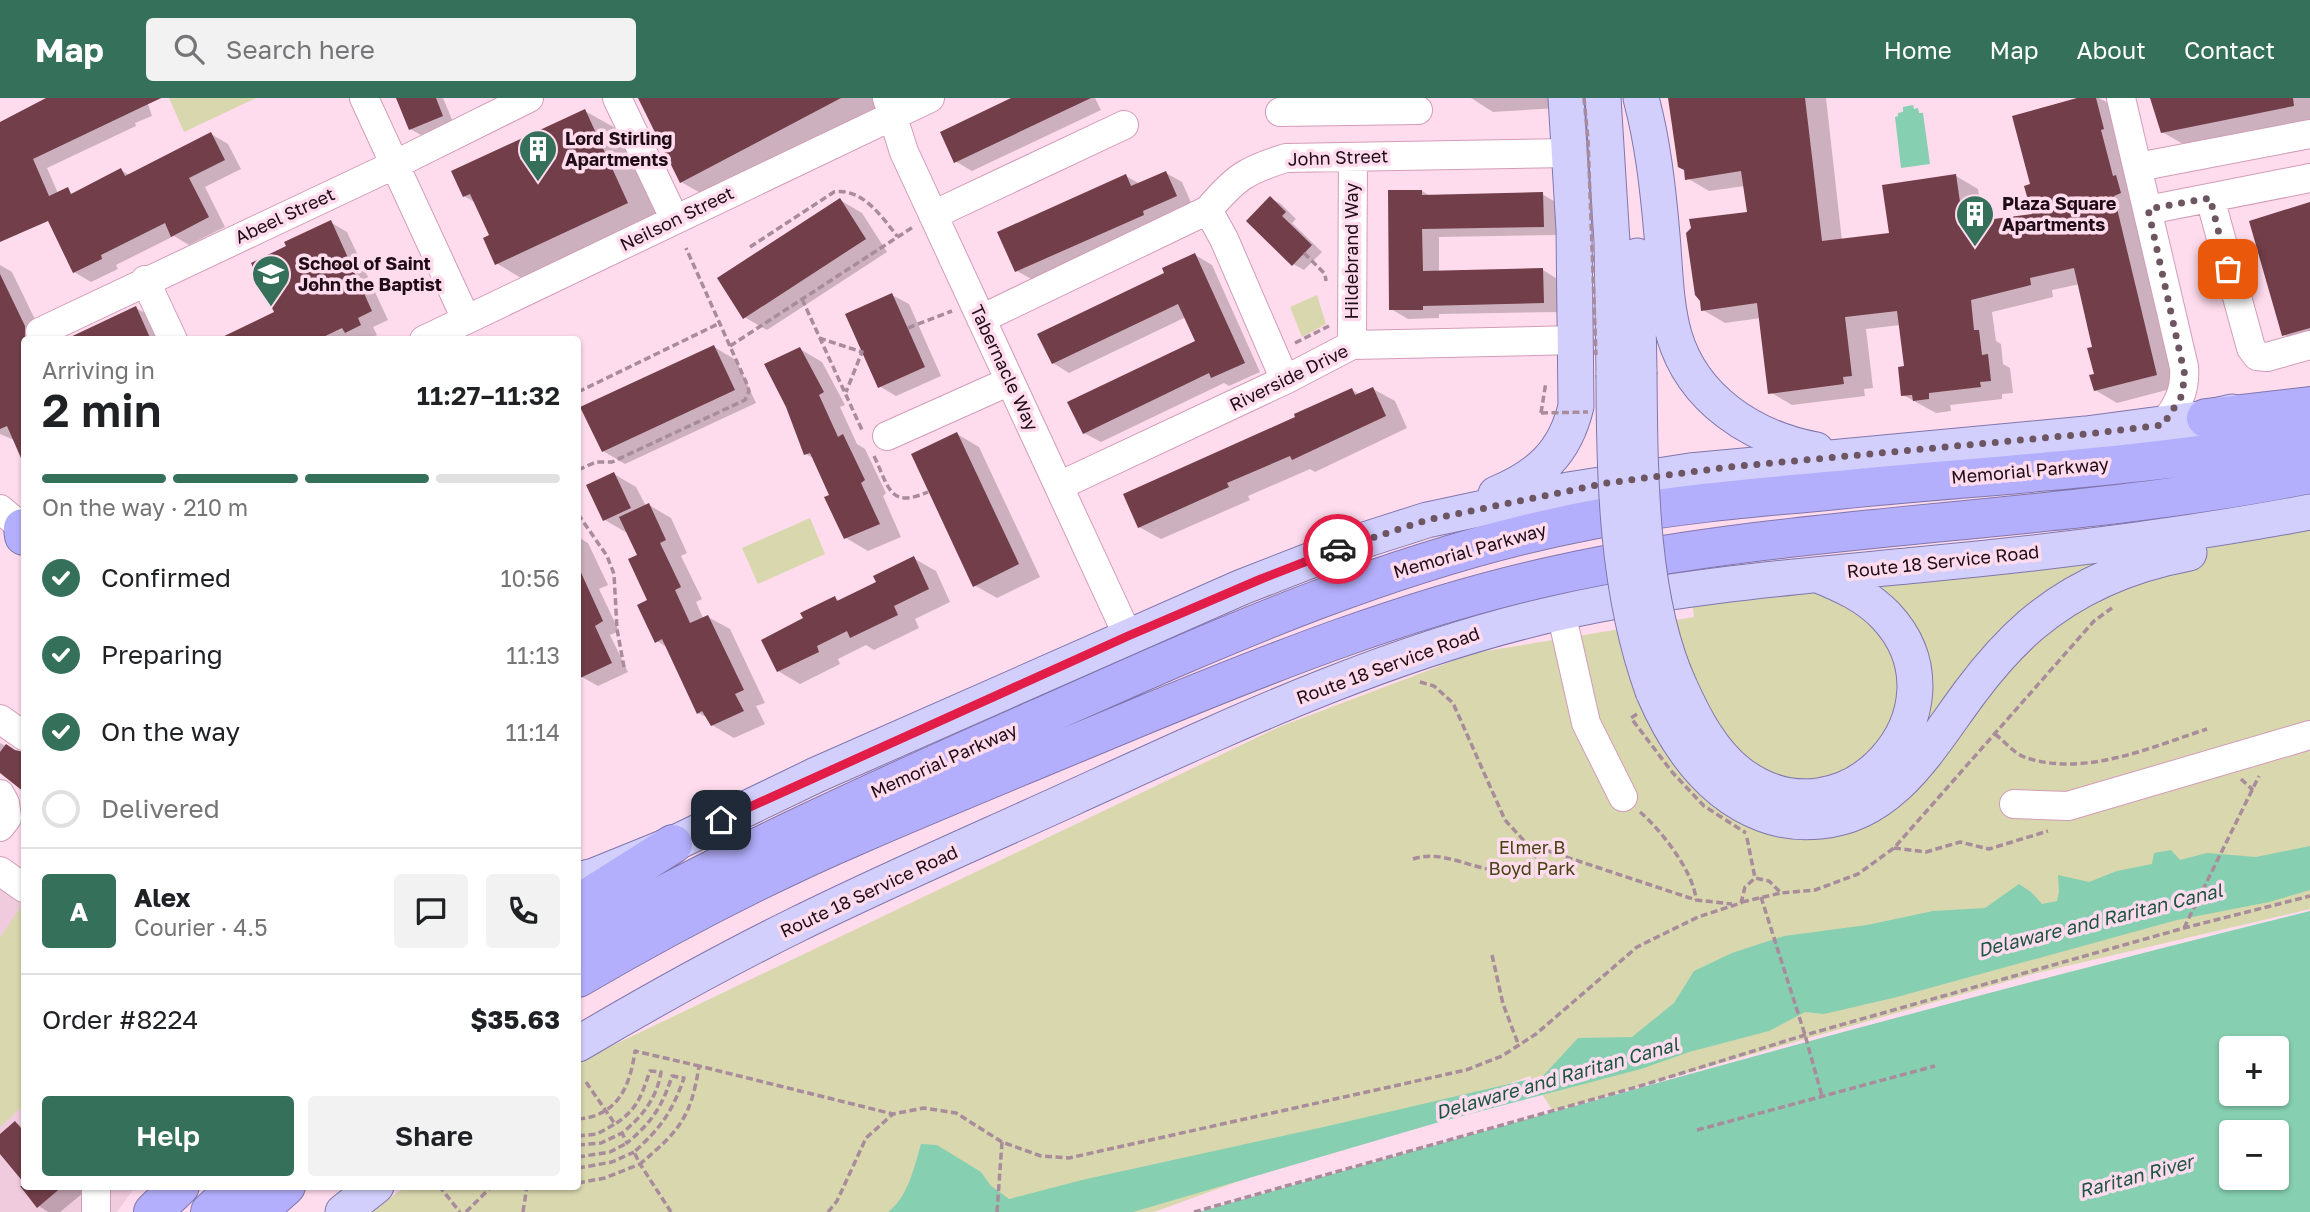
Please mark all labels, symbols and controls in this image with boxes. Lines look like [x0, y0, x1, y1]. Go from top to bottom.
search box [146, 18, 636, 81]
text: Map [35, 30, 104, 69]
icon: search [170, 30, 208, 68]
text: Search here [226, 34, 375, 65]
text: Home [1884, 35, 1952, 64]
text: Map [1990, 35, 2039, 64]
text: About [2077, 35, 2146, 64]
text: Contact [2184, 35, 2275, 64]
place label: Lord Stirling Apartments [565, 127, 672, 170]
building icon: Lord Stirling Apartments [517, 128, 559, 183]
street label: John Street [1287, 144, 1389, 170]
street label: Neilson Street [616, 181, 737, 255]
street label: Abeel Street [231, 182, 338, 248]
street label: Hildebrand Way [1340, 183, 1362, 319]
place label: Plaza Square Apartments [2002, 192, 2117, 235]
building icon: Plaza Square Apartments [1954, 193, 1996, 248]
pin [2198, 239, 2258, 299]
icon: bag [2209, 250, 2247, 288]
place label: School of Saint John the Baptist [298, 252, 442, 295]
school or university icon: School of Saint John the Baptist [250, 253, 292, 308]
street label: Tabernacle Way [966, 301, 1044, 434]
street label: Riverside Drive [1226, 339, 1351, 415]
text: Arriving in [42, 356, 155, 384]
text: 11:27–11:32 [417, 380, 560, 411]
text: 2 min [42, 382, 162, 437]
street label: Memorial Parkway [1950, 452, 2110, 488]
text: On the way · 210 m [42, 493, 248, 521]
courier [1303, 514, 1373, 584]
street label: Memorial Parkway [1391, 518, 1549, 582]
icon: car [1319, 530, 1357, 568]
street label: Route 18 Service Road [1846, 540, 2040, 582]
icon: check [42, 559, 80, 597]
text: Confirmed [101, 562, 231, 593]
text: 10:56 [500, 564, 560, 592]
street label: Route 18 Service Road [1293, 622, 1482, 708]
icon: check [42, 636, 80, 674]
text: Preparing [101, 639, 223, 670]
text: 11:13 [506, 641, 560, 669]
icon: check [42, 713, 80, 751]
text: On the way [101, 716, 240, 747]
text: 11:14 [506, 718, 560, 746]
street label: Memorial Parkway [867, 718, 1020, 802]
pin [691, 790, 751, 850]
text: Delivered [101, 793, 220, 824]
icon: home [702, 801, 740, 839]
park label: Elmer B Boyd Park [1489, 836, 1575, 879]
street label: Route 18 Service Road [776, 840, 961, 942]
button: chat [394, 874, 468, 948]
button: phone [486, 874, 560, 948]
water label: Delaware and Raritan Canal [1975, 878, 2226, 961]
text: Alex [134, 882, 191, 913]
text: A [70, 896, 88, 927]
text: Courier · 4.5 [134, 913, 267, 941]
text: Order #8224 [42, 1004, 198, 1035]
text: $35.63 [470, 1004, 560, 1035]
water label: Delaware and Raritan Canal [1433, 1032, 1682, 1123]
map controls [2219, 1036, 2289, 1190]
button: + [2219, 1036, 2289, 1106]
button: Help [42, 1096, 294, 1176]
button: Share [308, 1096, 560, 1176]
button: − [2219, 1120, 2289, 1190]
water label: Raritan River [2076, 1149, 2198, 1202]

